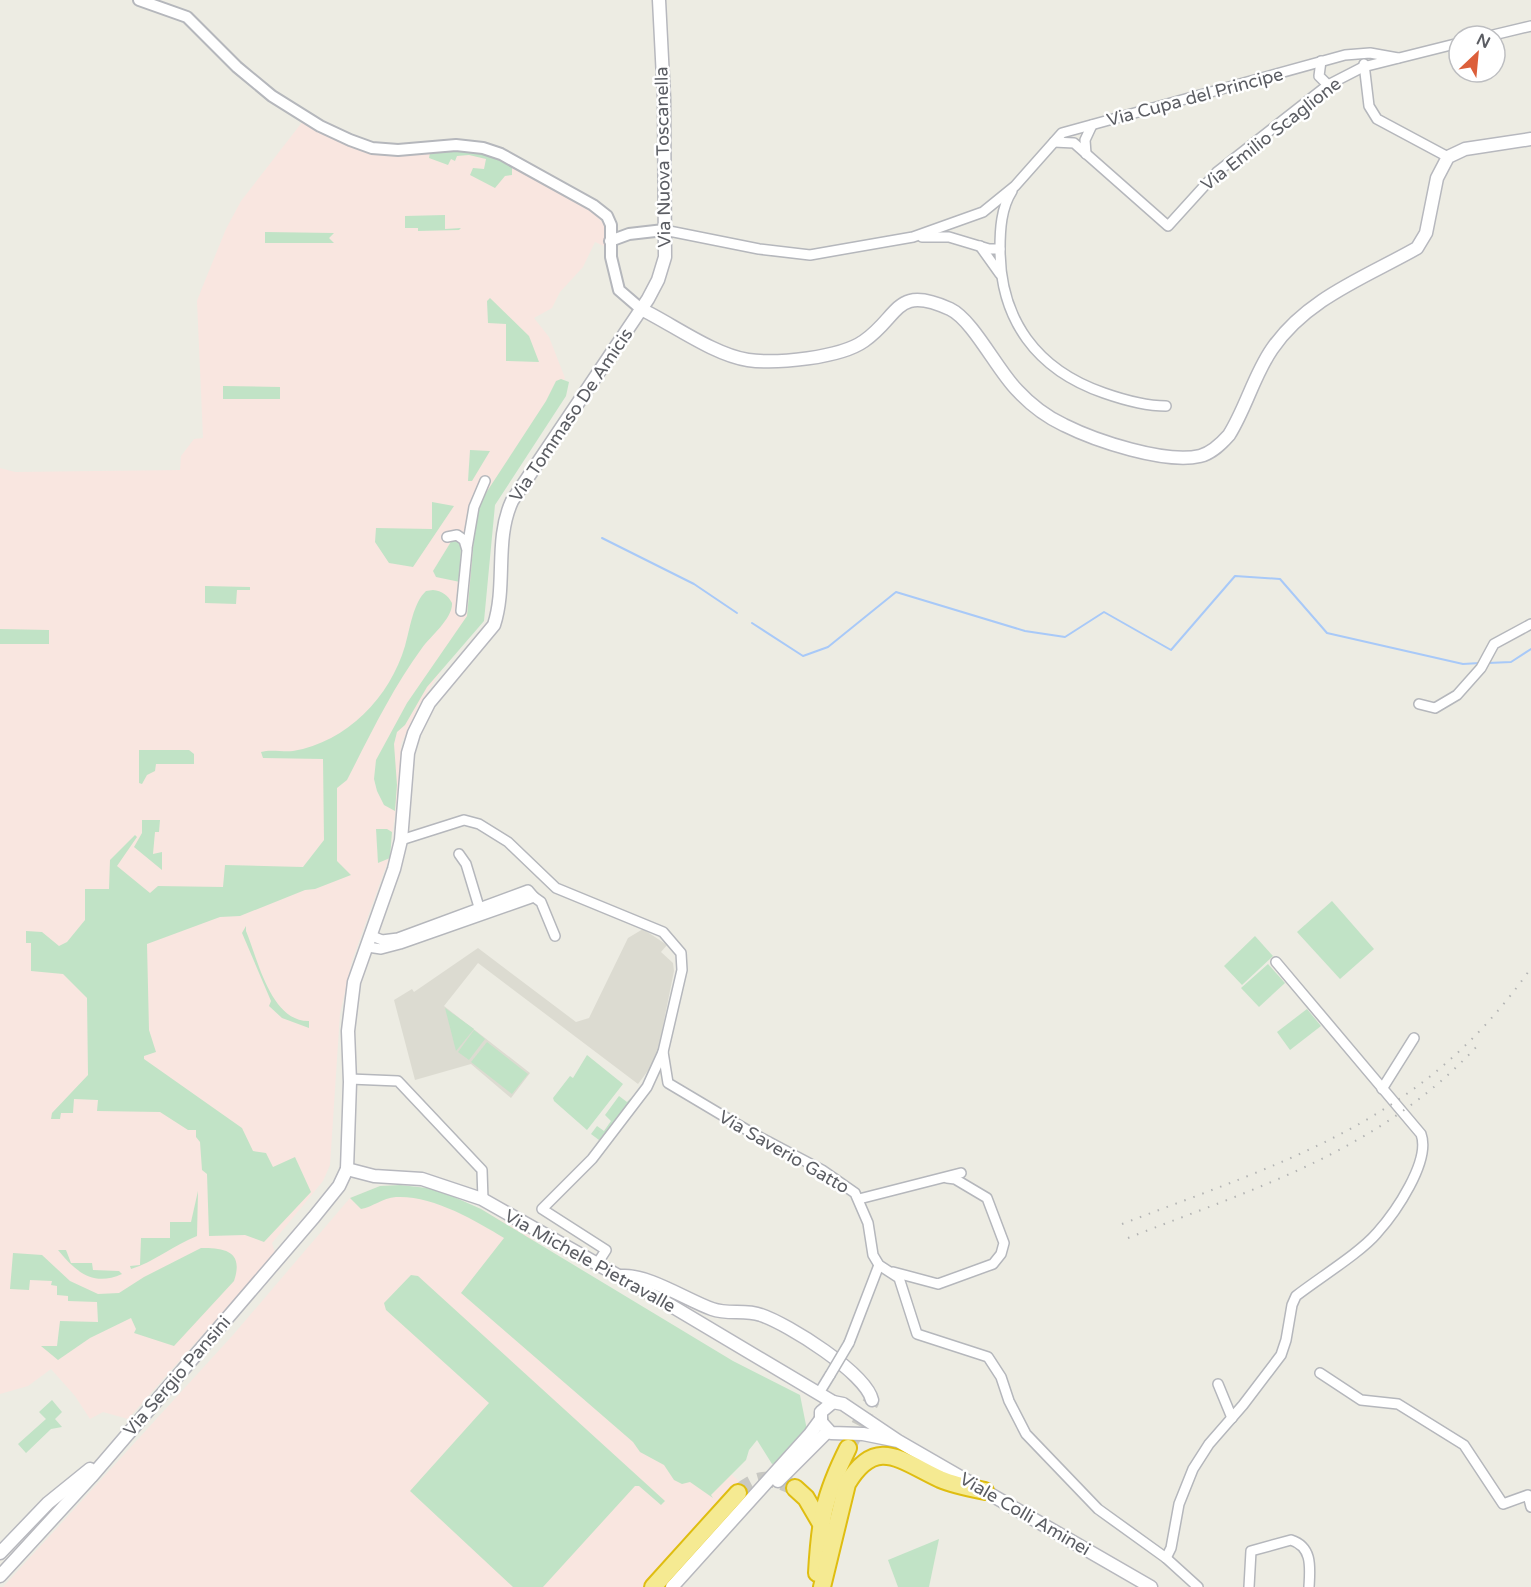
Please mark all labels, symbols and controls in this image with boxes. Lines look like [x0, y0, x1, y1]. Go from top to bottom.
north arrow [1447, 24, 1507, 84]
text: N [1473, 30, 1493, 53]
street label: Via Cupa del Principe [1104, 63, 1286, 131]
street label: Via Nuova Toscanella [650, 66, 676, 248]
street label: Via Emilio Scaglione [1197, 72, 1345, 196]
street label: Via Tommaso De Amicis [505, 324, 637, 506]
street label: Via Saverio Gatto [715, 1106, 853, 1198]
street label: Via Michele Pietravalle [501, 1205, 679, 1317]
street label: Via Sergio Pansini [119, 1311, 235, 1441]
street label: Viale Colli Aminei [956, 1468, 1094, 1560]

